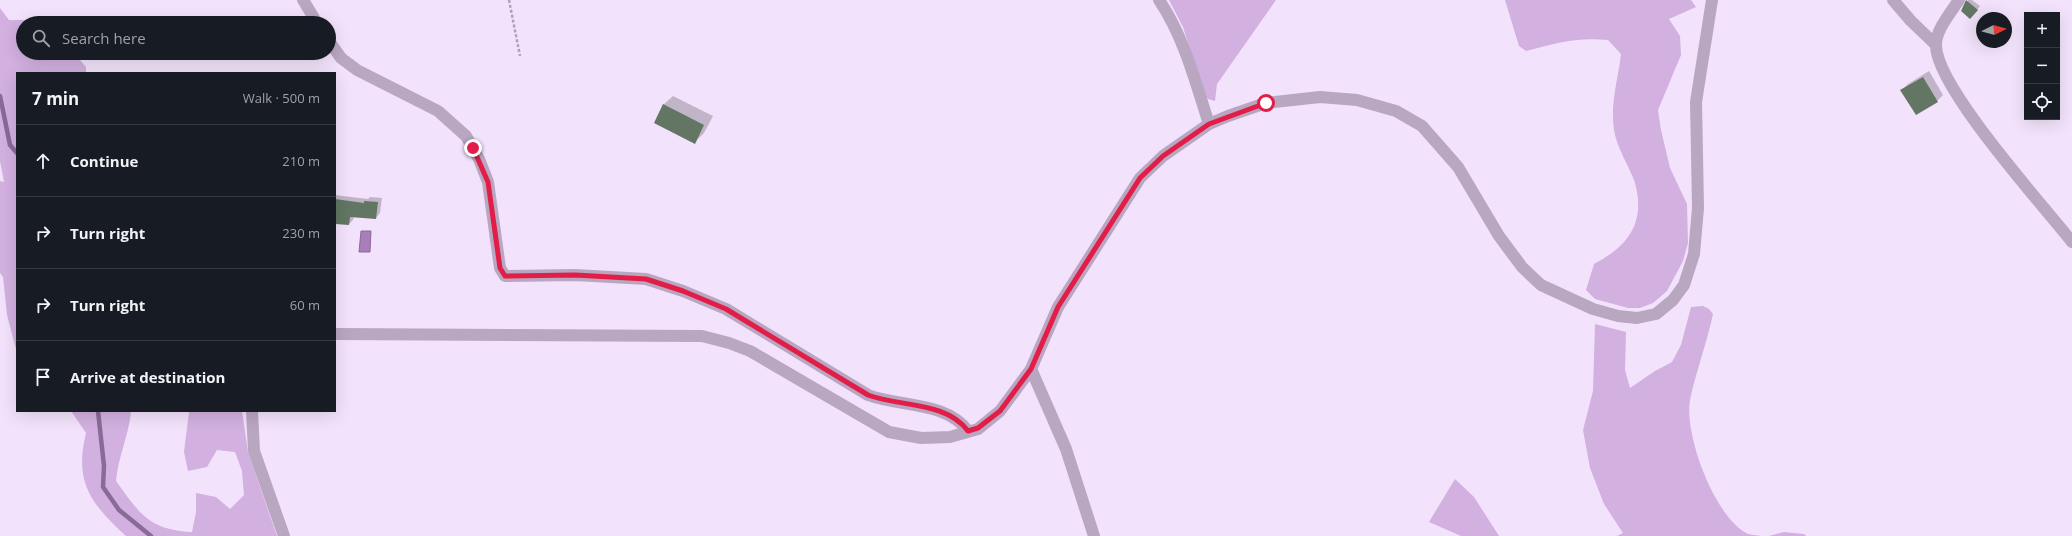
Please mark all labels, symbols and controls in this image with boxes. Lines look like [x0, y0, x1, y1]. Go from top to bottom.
north arrow [1976, 12, 2012, 48]
map controls [2024, 12, 2060, 120]
button: + [2024, 12, 2060, 48]
search box [16, 16, 336, 60]
icon: search [30, 27, 52, 49]
text: Search here [62, 28, 146, 48]
button: − [2024, 48, 2060, 84]
button: locate [2024, 84, 2060, 120]
text: 7 min [32, 87, 79, 110]
text: Walk · 500 m [243, 89, 320, 107]
route start [1257, 94, 1275, 112]
route end [464, 139, 482, 157]
icon: ahead [32, 150, 54, 172]
text: Continue [70, 151, 138, 171]
text: 210 m [282, 152, 320, 170]
icon: right [32, 222, 54, 244]
text: Turn right [70, 223, 145, 243]
text: 230 m [282, 224, 320, 242]
icon: right [32, 294, 54, 316]
text: Turn right [70, 295, 145, 315]
text: 60 m [290, 296, 320, 314]
icon: arrive [32, 366, 54, 388]
text: Arrive at destination [70, 367, 225, 387]

